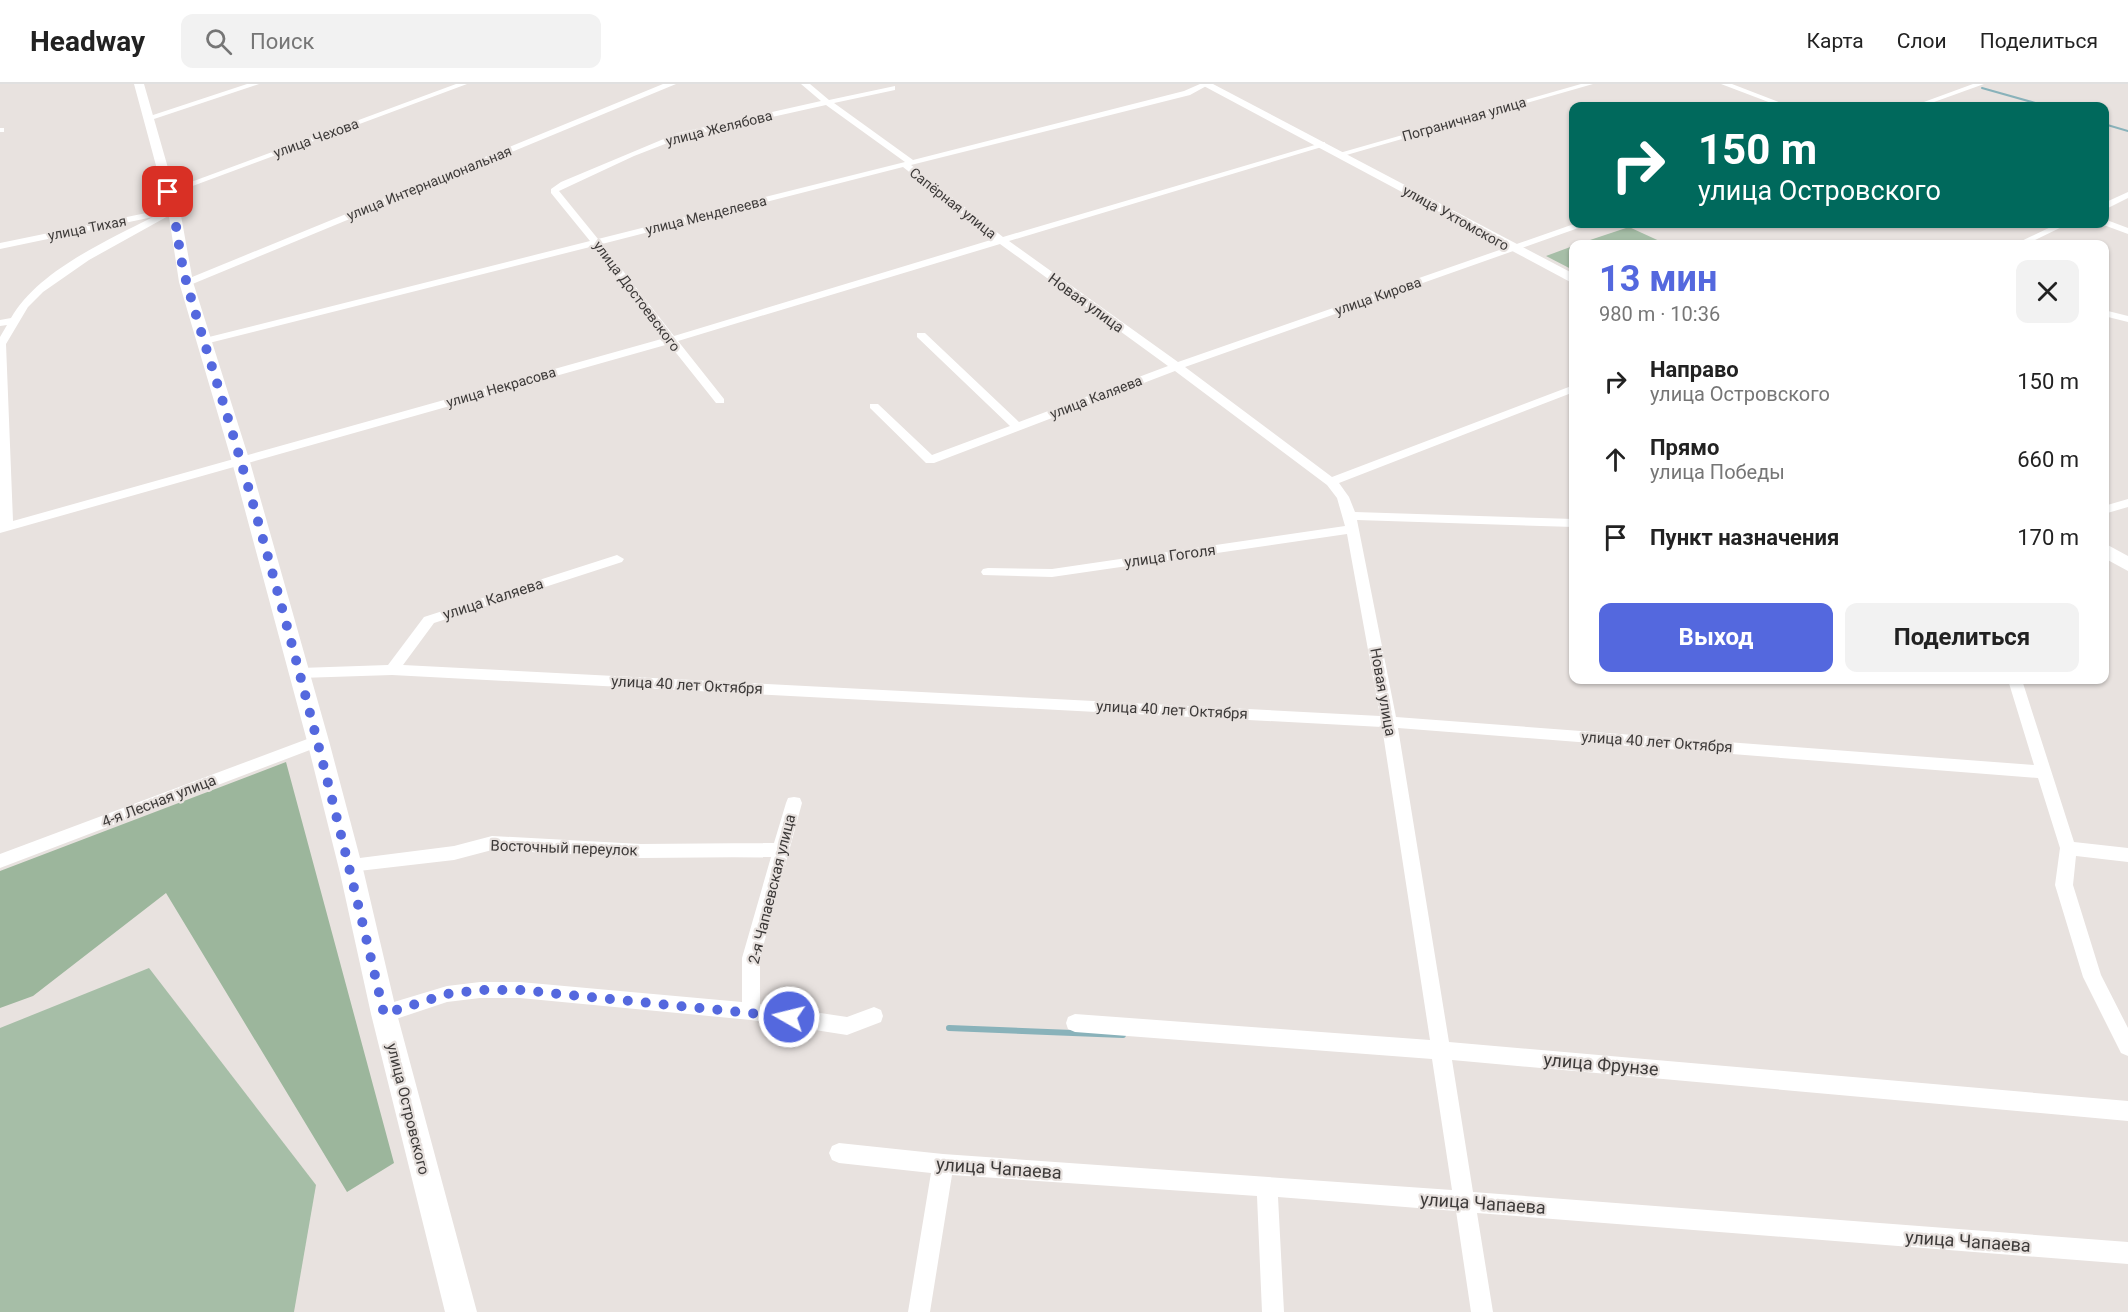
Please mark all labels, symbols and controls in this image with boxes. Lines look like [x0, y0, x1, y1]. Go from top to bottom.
search box [181, 14, 601, 68]
text: Headway [30, 25, 145, 58]
icon: search [202, 25, 235, 58]
text: Поиск [250, 29, 314, 54]
text: Карта [1807, 29, 1864, 53]
text: Слои [1897, 29, 1947, 53]
text: Поделиться [1980, 29, 2098, 53]
street label: Пограничная улица [1400, 94, 1528, 144]
street label: улица Желябова [664, 107, 774, 149]
street label: улица Чехова [271, 115, 361, 161]
text: 150 m [1698, 125, 1817, 174]
icon: right [1599, 126, 1677, 204]
street label: улица Интернациональная [344, 143, 514, 223]
street label: Сапёрная улица [907, 164, 999, 242]
pin [142, 166, 193, 217]
icon: arrive [151, 175, 184, 208]
text: улица Островского [1698, 175, 1941, 207]
street label: улица Ухтомского [1400, 182, 1512, 254]
street label: улица Менделеева [644, 192, 768, 238]
street label: улица Тихая [46, 213, 128, 243]
street label: улица Достоевского [590, 238, 684, 354]
text: 13 мин [1599, 258, 1717, 300]
button: close [2016, 260, 2079, 323]
street label: Новая улица [1045, 270, 1127, 336]
street label: улица Кирова [1333, 274, 1423, 318]
text: 980 m · 10:36 [1599, 302, 1720, 326]
text: Направо [1650, 357, 1739, 382]
street label: улица Некрасова [444, 364, 558, 410]
icon: right [1599, 365, 1632, 398]
text: 150 m [2017, 369, 2079, 394]
street label: улица Каляева [1048, 372, 1144, 422]
text: улица Островского [1650, 382, 1830, 406]
text: Прямо [1650, 435, 1719, 460]
icon: ahead [1599, 443, 1632, 476]
text: 660 m [2017, 447, 2079, 472]
text: улица Победы [1650, 460, 1785, 484]
icon: arrive [1599, 521, 1632, 554]
text: Пункт назначения [1650, 525, 1839, 550]
text: 170 m [2017, 525, 2079, 550]
street label: улица Гоголя [1123, 541, 1217, 571]
street label: улица Каляева [441, 574, 545, 624]
button: Выход [1599, 603, 1833, 672]
button: Поделиться [1845, 603, 2079, 672]
street label: Новая улица [1366, 647, 1400, 737]
street label: улица 40 лет Октября [611, 672, 763, 698]
street label: улица 40 лет Октября [1096, 697, 1248, 723]
street label: улица 40 лет Октября [1581, 728, 1733, 756]
street label: 4-я Лесная улица [99, 771, 219, 831]
street label: 2-я Чапаевская улица [745, 812, 799, 966]
street label: Восточный переулок [490, 836, 638, 860]
position arrow [757, 985, 821, 1049]
street label: улица Островского [383, 1041, 433, 1177]
street label: улица Фрунзе [1543, 1049, 1659, 1079]
street label: улица Чапаева [936, 1153, 1062, 1183]
street label: улица Чапаева [1420, 1188, 1546, 1218]
street label: улица Чапаева [1905, 1226, 2031, 1256]

